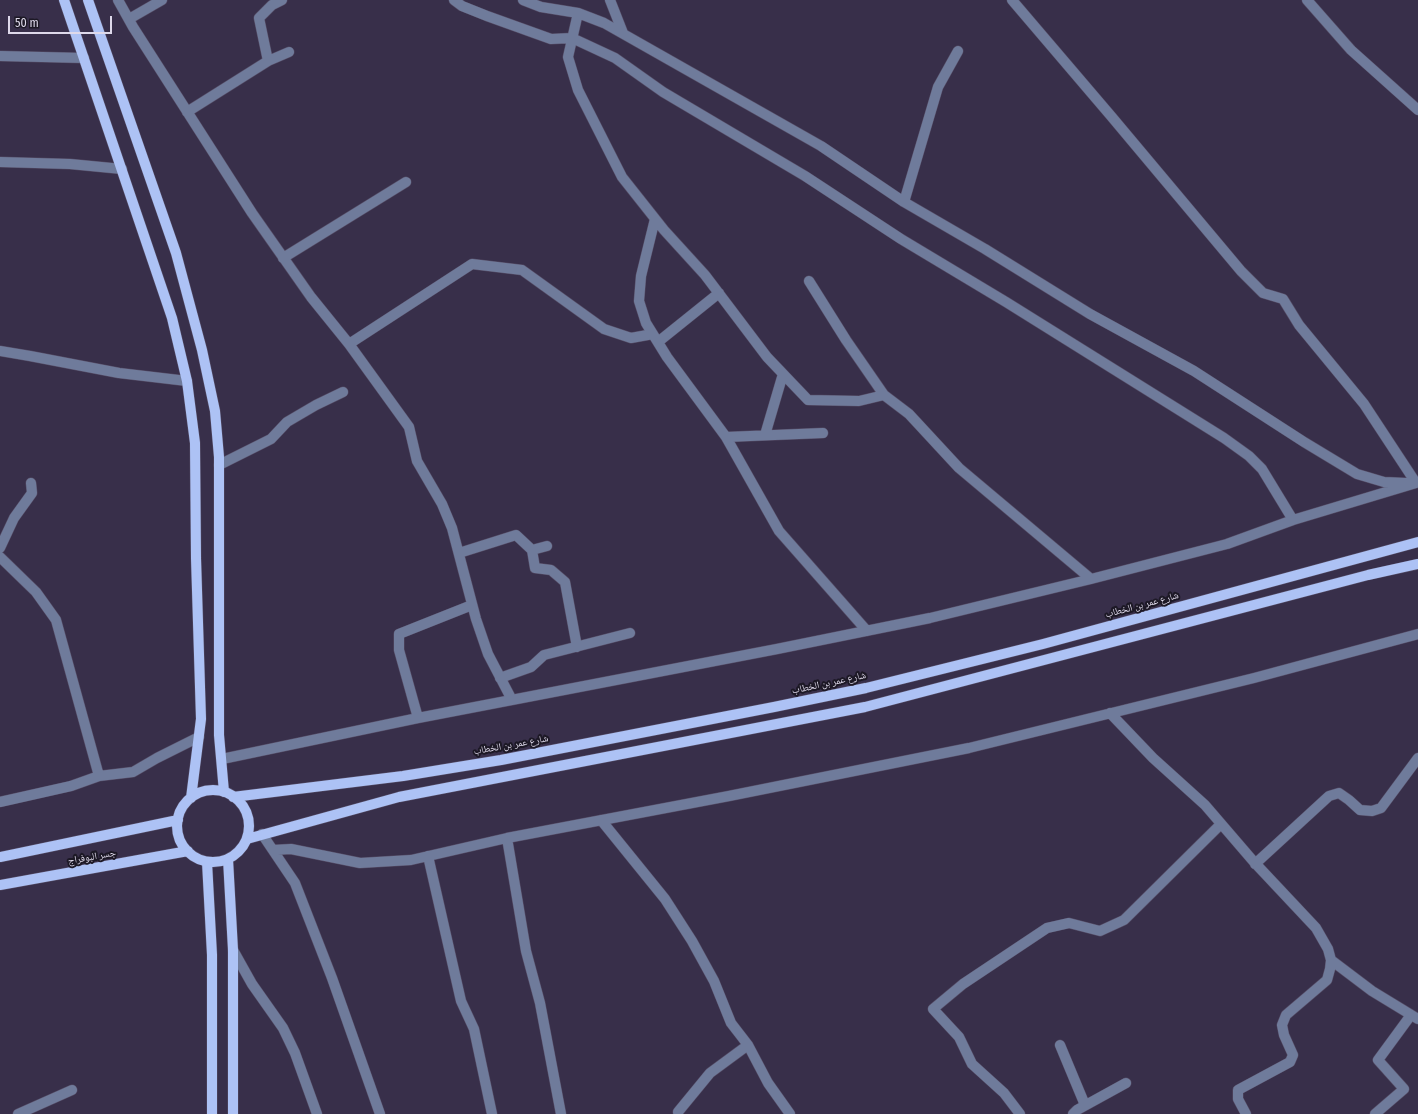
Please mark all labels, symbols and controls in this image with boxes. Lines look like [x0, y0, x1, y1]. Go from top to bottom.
scale bar [10, 8, 114, 34]
text: 50 m [15, 16, 39, 30]
street label: شارع عمر بن الخطاب [1104, 589, 1180, 621]
street label: شارع عمر بن الخطاب [791, 669, 867, 697]
street label: شارع عمر بن الخطاب [473, 733, 549, 757]
street label: جسر البوفراج [67, 847, 117, 867]

